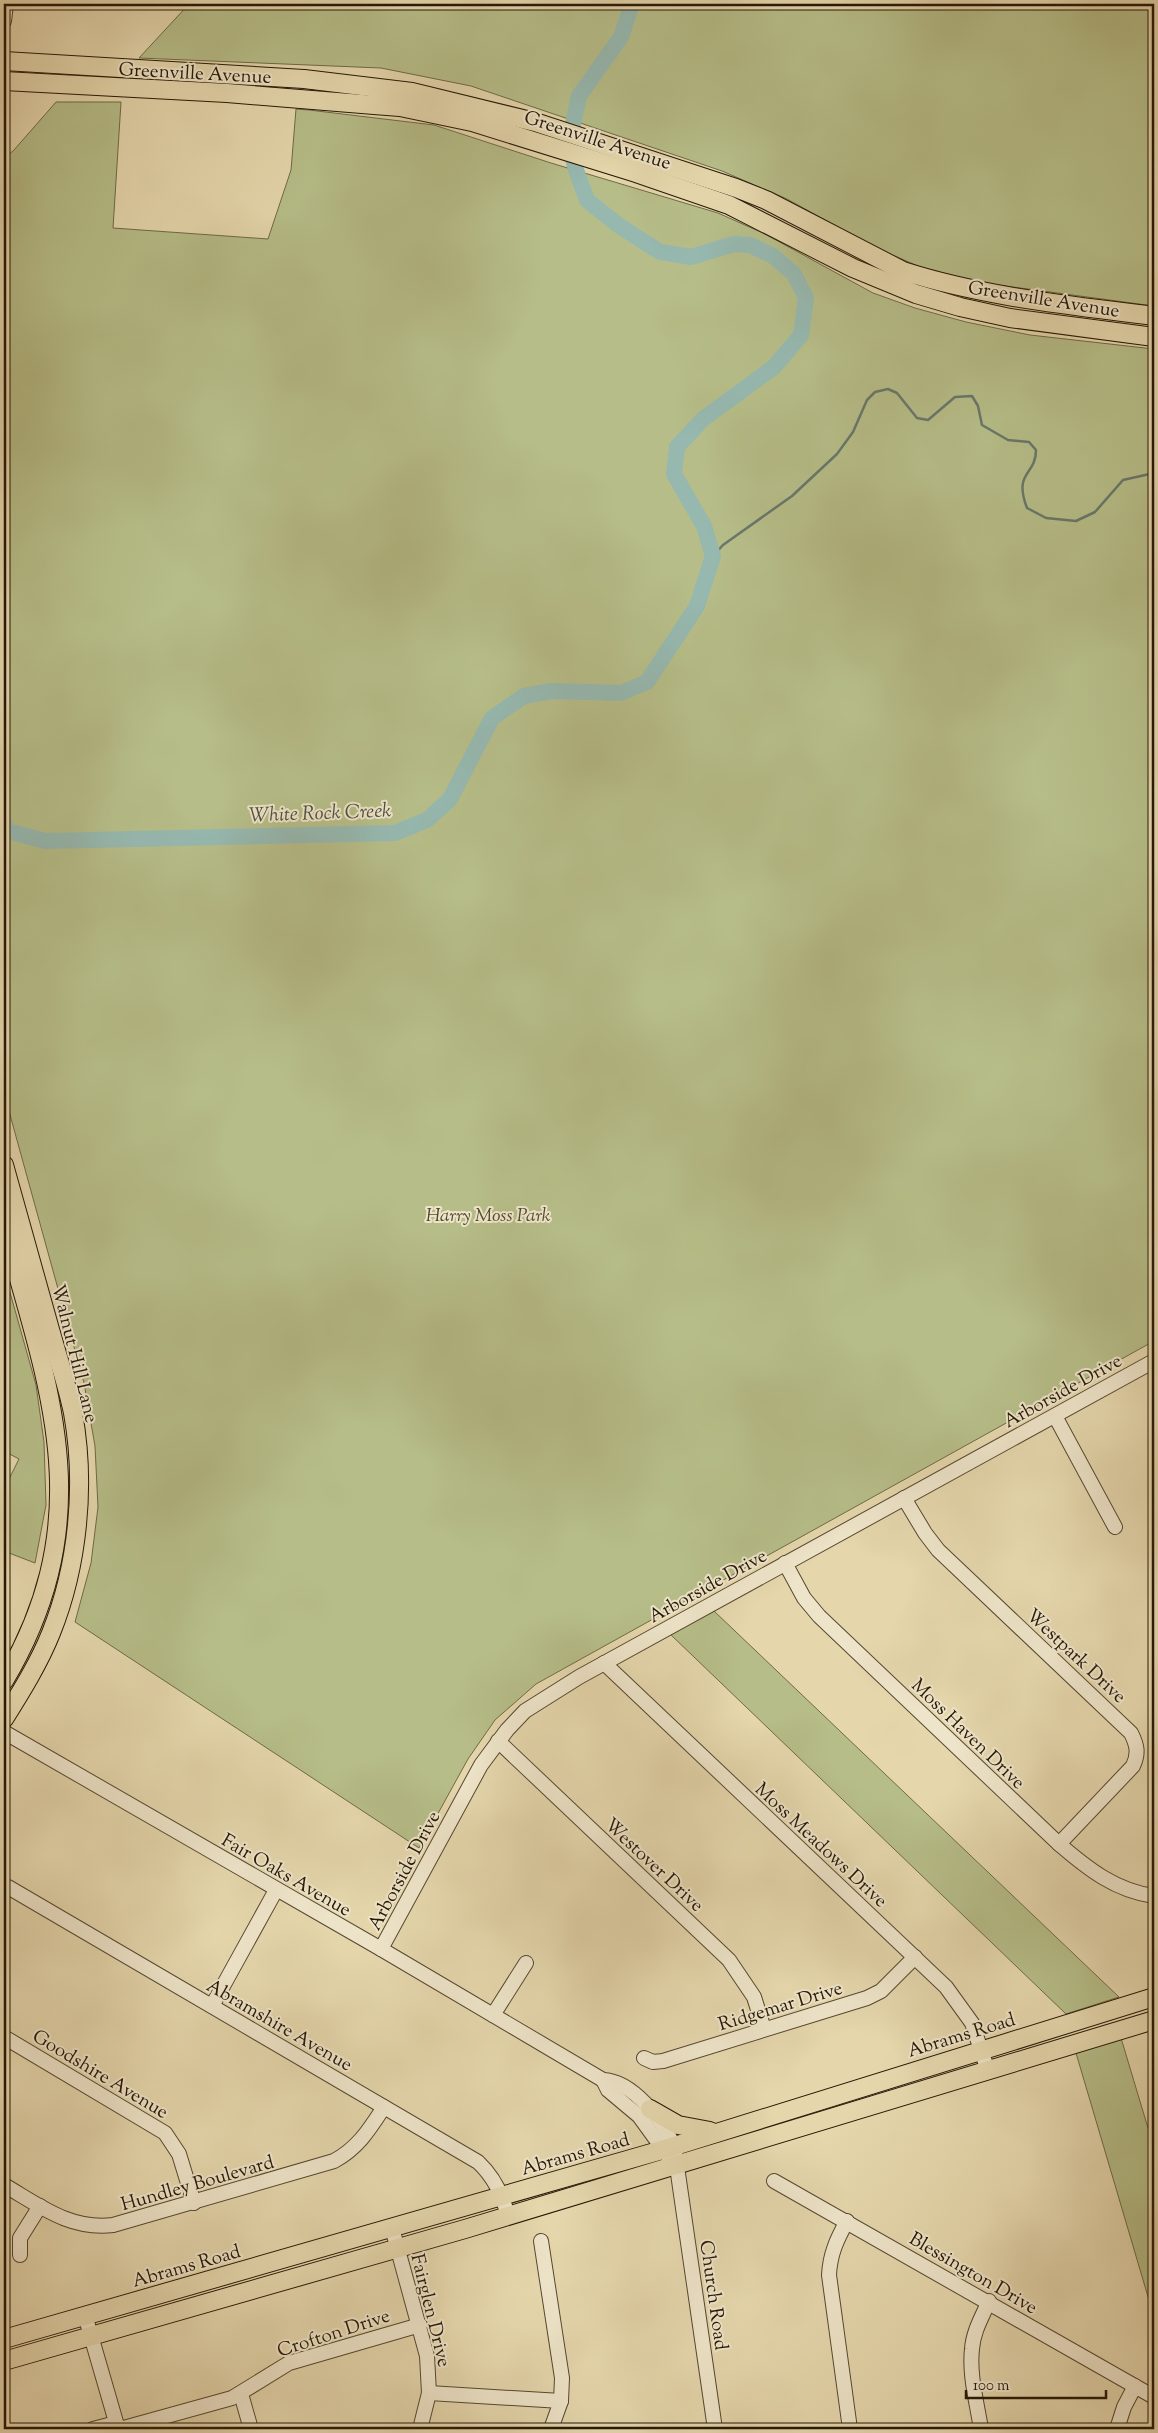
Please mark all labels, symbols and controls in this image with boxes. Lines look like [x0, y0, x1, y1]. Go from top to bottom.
street label: Greenville Avenue [118, 57, 272, 92]
street label: Greenville Avenue [520, 105, 674, 178]
street label: Greenville Avenue [966, 275, 1122, 326]
water label: White Rock Creek [249, 798, 392, 831]
park label: Harry Moss Park [426, 1203, 551, 1230]
street label: Walnut Hill Lane [43, 1282, 104, 1426]
street label: Arborside Drive [999, 1348, 1128, 1436]
street label: Arborside Drive [644, 1543, 773, 1631]
street label: Westpark Drive [1019, 1603, 1132, 1711]
street label: Moss Haven Drive [904, 1673, 1030, 1796]
street label: Moss Meadows Drive [748, 1777, 893, 1915]
street label: Arborside Drive [362, 1807, 448, 1936]
street label: Westover Drive [598, 1813, 709, 1919]
street label: Fair Oaks Avenue [216, 1828, 356, 1924]
street label: Abramshire Avenue [201, 1973, 357, 2079]
street label: Ridgemar Drive [715, 1976, 846, 2039]
street label: Abrams Road [904, 2007, 1019, 2066]
street label: Goodshire Avenue [27, 2024, 173, 2127]
street label: Abrams Road [518, 2127, 633, 2184]
street label: Hundley Boulevard [118, 2150, 278, 2219]
street label: Blessington Drive [903, 2226, 1042, 2322]
street label: Abrams Road [129, 2239, 244, 2296]
street label: Church Road [691, 2239, 734, 2352]
street label: Fairglen Drive [402, 2251, 457, 2370]
street label: Crofton Drive [274, 2303, 394, 2365]
scale bar [966, 2368, 1106, 2400]
text: 100 m [973, 2376, 1010, 2397]

